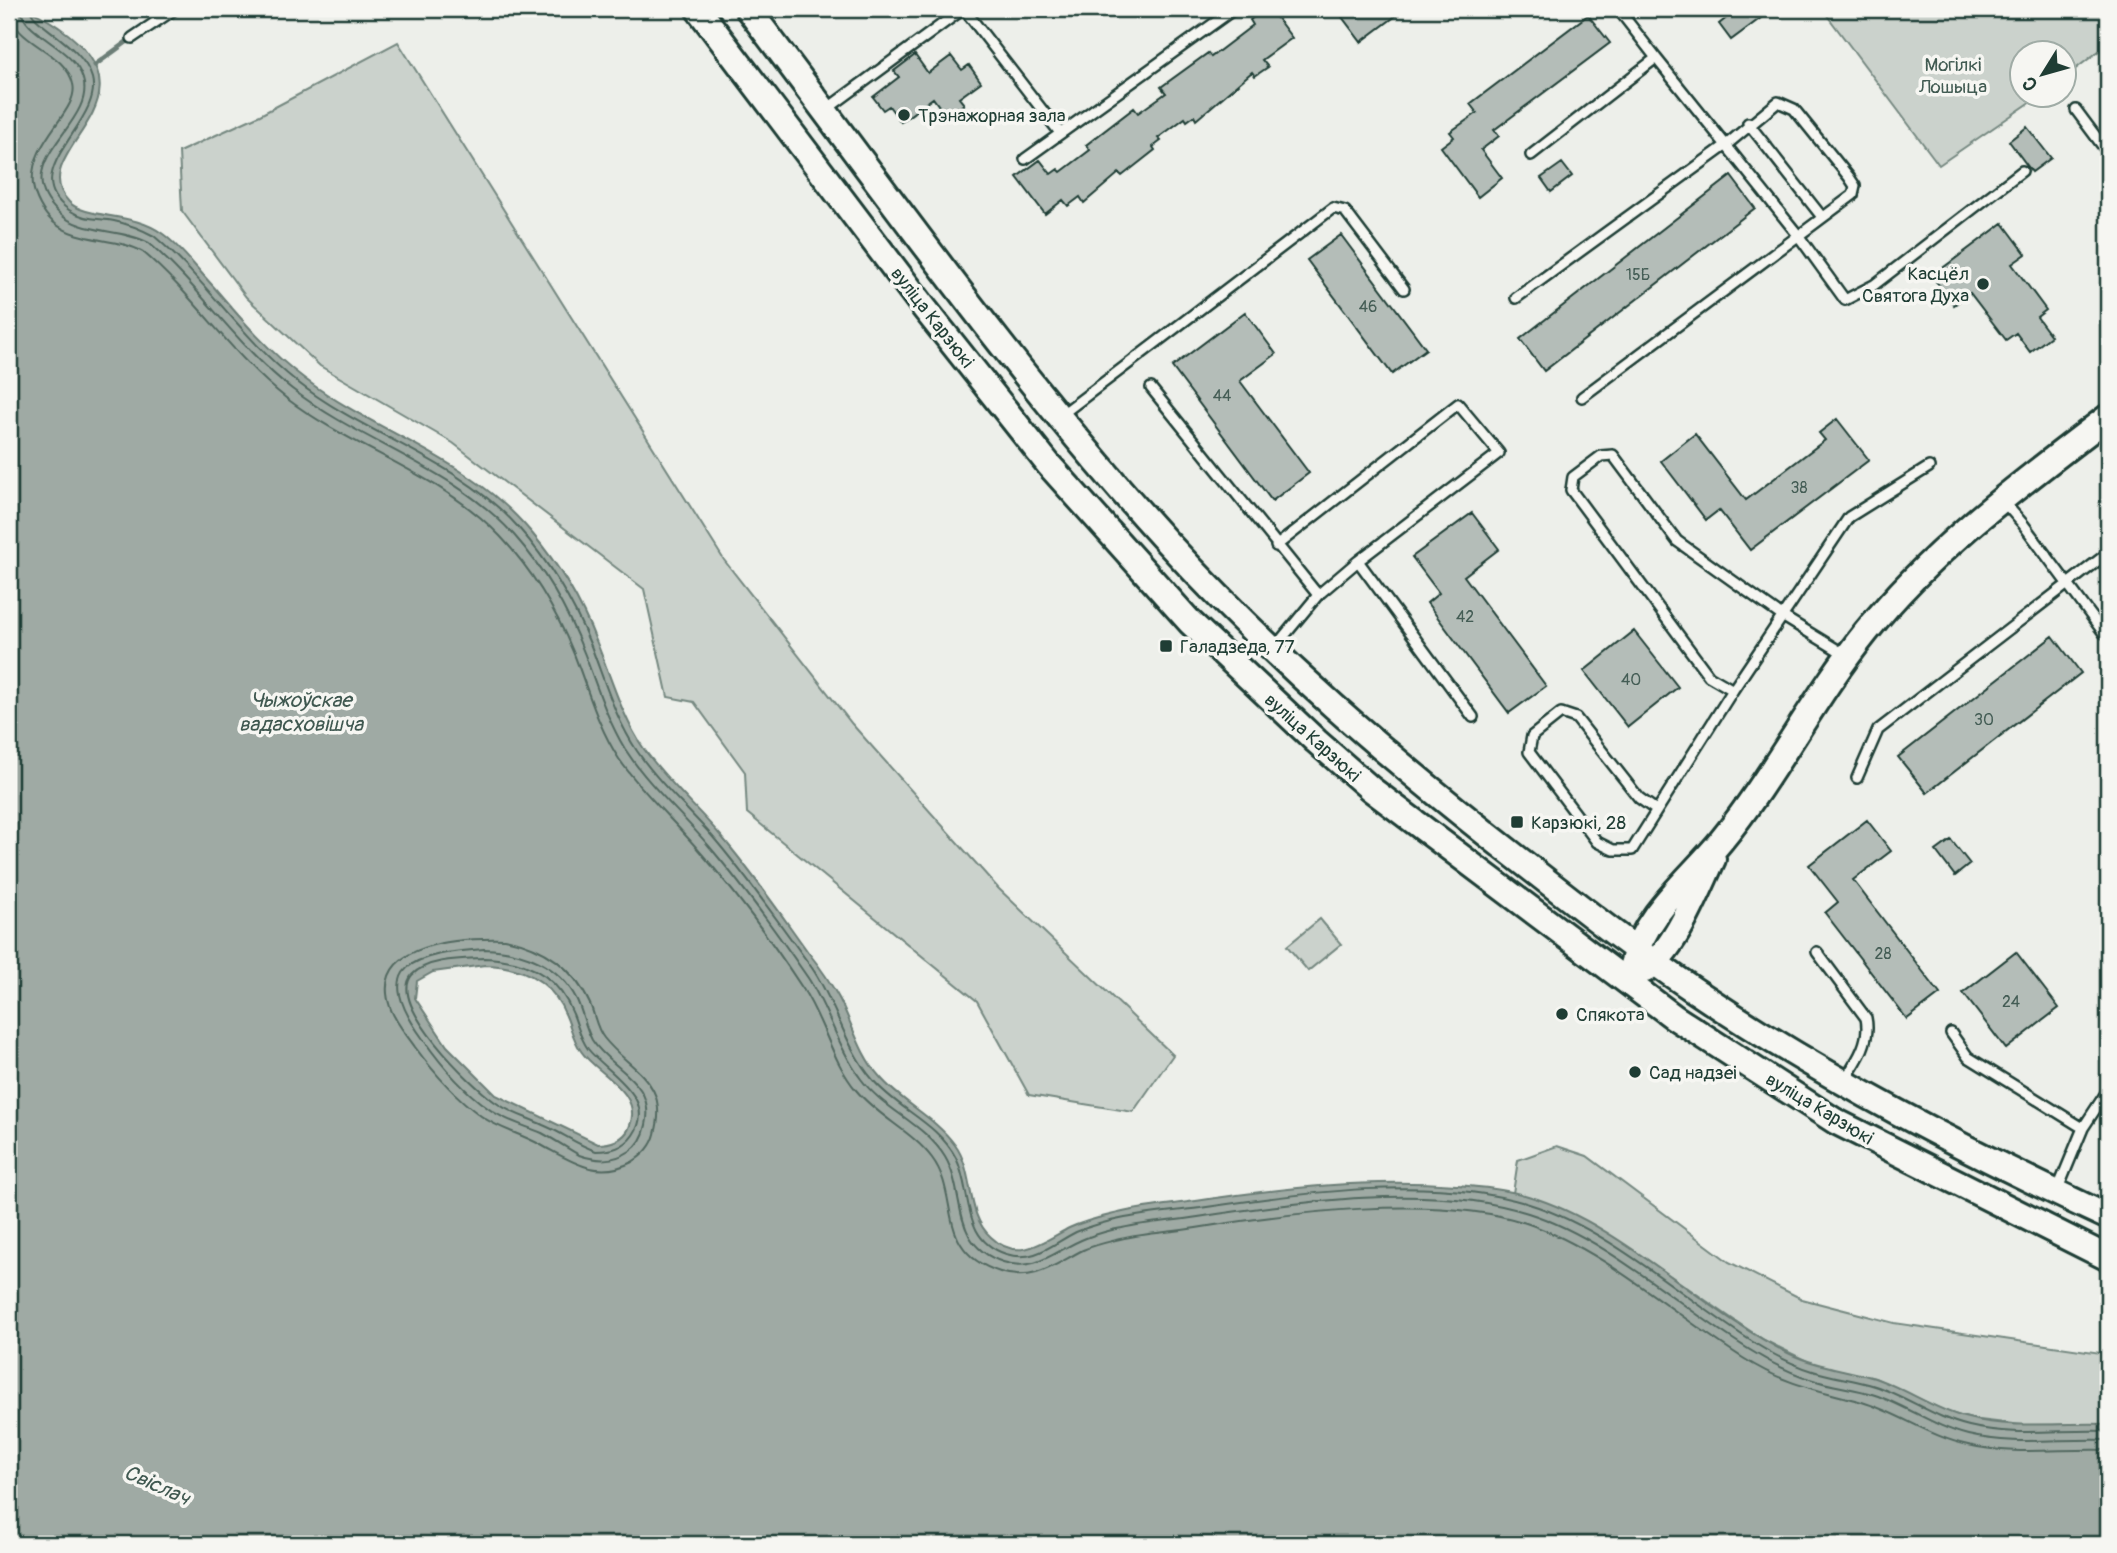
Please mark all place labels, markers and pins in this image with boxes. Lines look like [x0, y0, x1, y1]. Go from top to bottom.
place label: Трэнажорная зала [918, 104, 1066, 128]
marker: Трэнажорная зала [896, 107, 912, 123]
place label: Касцёл Святога Духа [1862, 262, 1969, 308]
marker: Касцёл Святога Духа [1975, 276, 1991, 292]
place label: Галадзеда, 77 [1180, 635, 1295, 659]
marker: Галадзеда, 77 [1158, 638, 1174, 654]
place label: Карзюкі, 28 [1531, 811, 1626, 835]
marker: Карзюкі, 28 [1509, 814, 1525, 830]
place label: Спякота [1576, 1003, 1645, 1027]
marker: Спякота [1554, 1006, 1570, 1022]
place label: Сад надзеі [1649, 1061, 1737, 1085]
marker: Сад надзеі [1627, 1064, 1643, 1080]

